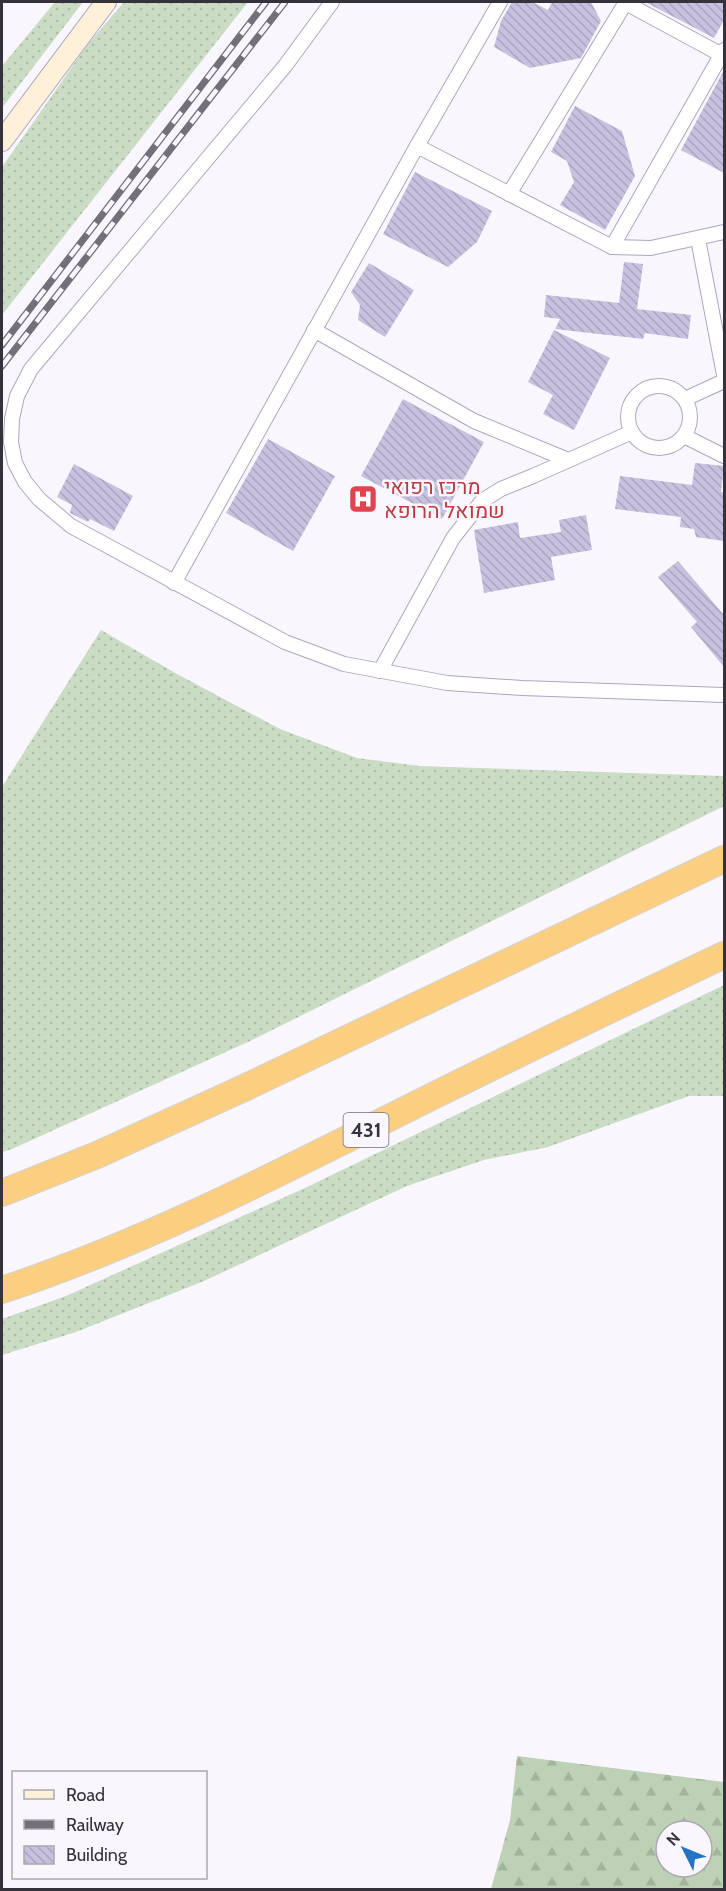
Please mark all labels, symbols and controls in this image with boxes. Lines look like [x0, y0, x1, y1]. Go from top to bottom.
place label: מרכז רפואי שמואל הרופא [384, 474, 505, 523]
hospital icon: מרכז רפואי שמואל הרופא [347, 483, 379, 515]
road number: 431 [344, 1113, 388, 1147]
legend [12, 1771, 207, 1879]
text: Road [66, 1784, 105, 1806]
text: Railway [66, 1814, 124, 1836]
north arrow [654, 1819, 714, 1879]
text: N [663, 1828, 684, 1850]
text: Building [66, 1844, 128, 1866]

